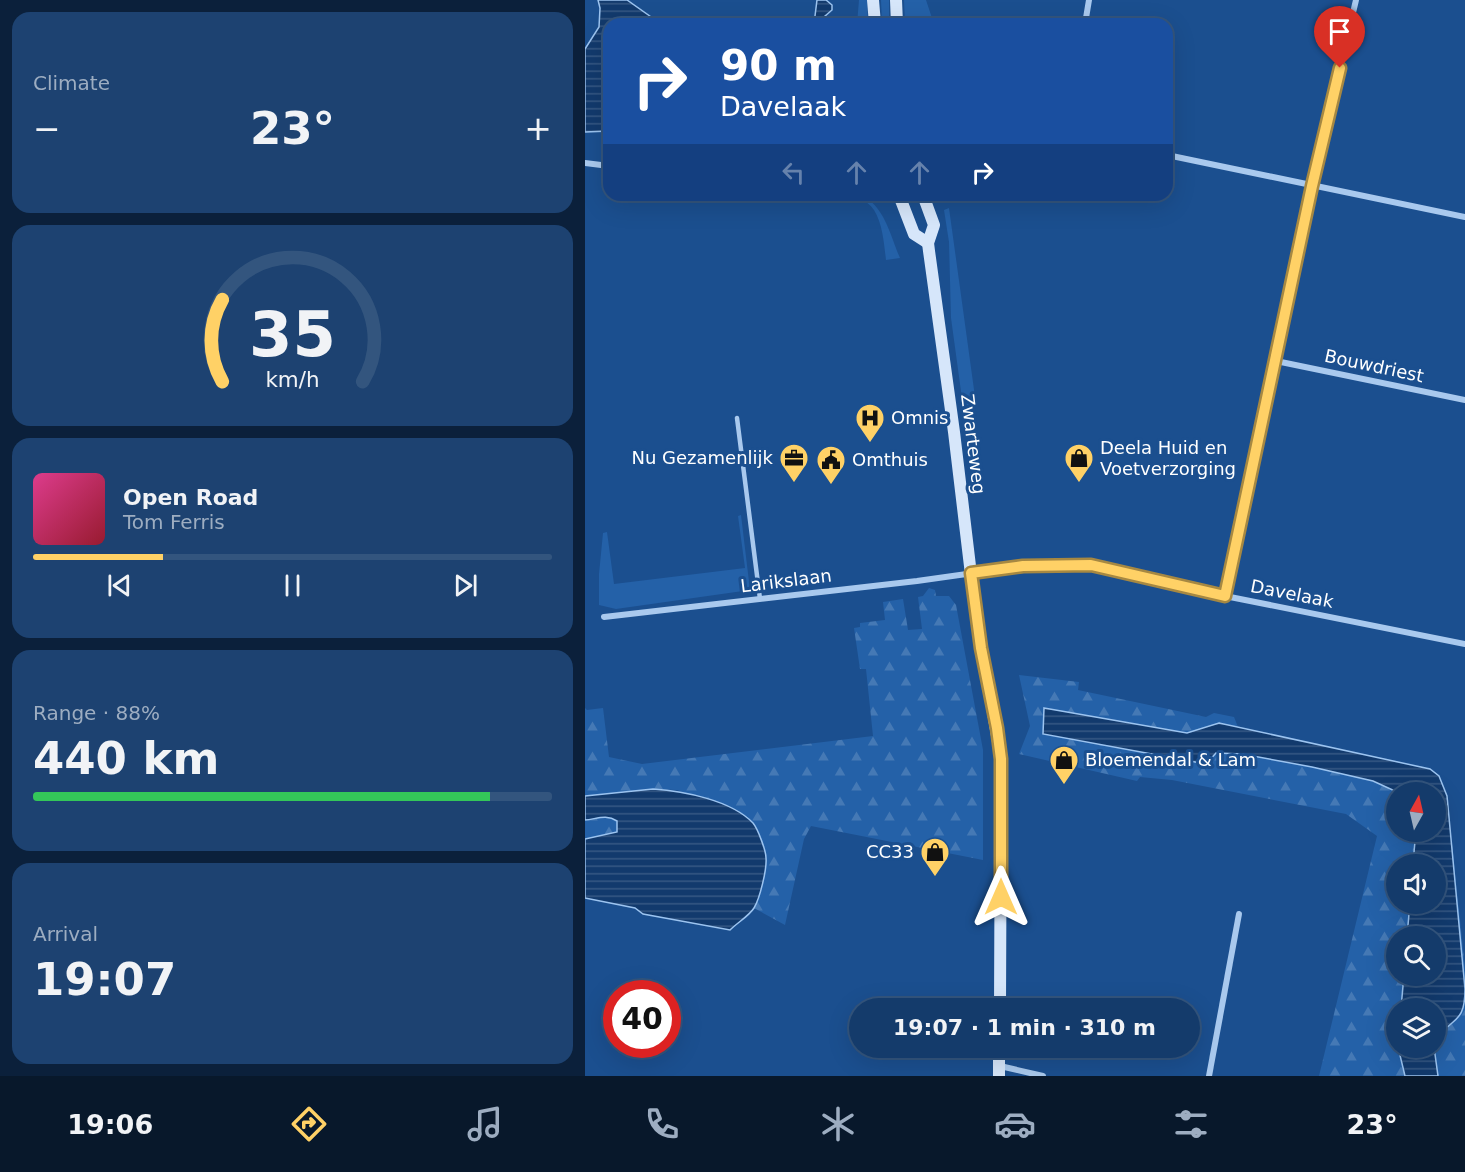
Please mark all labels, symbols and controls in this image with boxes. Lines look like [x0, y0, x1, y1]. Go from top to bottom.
pin [1314, 6, 1365, 68]
icon: arrive [1323, 15, 1356, 48]
text: 90 m [720, 41, 837, 90]
icon: right [621, 42, 699, 120]
text: Climate [33, 71, 110, 95]
text: Davelaak [720, 91, 846, 122]
text: 23° [250, 102, 335, 155]
text: − [33, 109, 61, 148]
text: + [524, 109, 552, 148]
icon: left [777, 156, 810, 189]
icon: ahead [840, 156, 873, 189]
icon: ahead [903, 156, 936, 189]
icon: right [966, 156, 999, 189]
text: 35 [249, 298, 336, 371]
street label: Bouwdriest [1323, 345, 1426, 386]
text: km/h [265, 368, 320, 393]
street label: Zwarteweg [957, 393, 990, 495]
hospital icon: Omnis [854, 402, 886, 444]
place label: Omnis [891, 407, 949, 428]
place label: Deela Huid en Voetverzorging [1100, 437, 1236, 479]
office icon: Nu Gezamenlijk [778, 442, 810, 484]
shop icon: Deela Huid en Voetverzorging [1063, 442, 1095, 484]
public building icon: Omthuis [815, 444, 847, 486]
place label: Nu Gezamenlijk [631, 447, 774, 468]
place label: Omthuis [852, 449, 928, 470]
text: Open Road [123, 485, 258, 510]
text: Tom Ferris [123, 510, 225, 534]
street label: Larikslaan [739, 564, 833, 597]
icon: previous [103, 569, 136, 602]
icon: pause [276, 569, 309, 602]
icon: next [449, 569, 482, 602]
street label: Davelaak [1249, 575, 1336, 612]
text: Range · 88% [33, 701, 160, 725]
text: 440 km [33, 732, 219, 785]
shop icon: Bloemendal & Lam [1048, 744, 1080, 786]
place label: Bloemendal & Lam [1085, 749, 1256, 770]
north arrow [1386, 782, 1446, 842]
map controls [1386, 782, 1446, 1058]
shop icon: CC33 [919, 836, 951, 878]
place label: CC33 [866, 841, 914, 862]
button: sound [1386, 854, 1446, 914]
position arrow [969, 865, 1033, 929]
text: Arrival [33, 922, 98, 946]
button: search [1386, 926, 1446, 986]
text: 19:07 [33, 953, 176, 1006]
speed limit sign: 40 [603, 980, 681, 1058]
button: layers [1386, 998, 1446, 1058]
text: 19:07 · 1 min · 310 m [893, 1015, 1156, 1040]
icon: directions [288, 1103, 330, 1145]
icon: music [464, 1103, 506, 1145]
icon: phone [641, 1103, 683, 1145]
icon: climate [817, 1103, 859, 1145]
icon: car [994, 1103, 1036, 1145]
icon: filters [1170, 1103, 1212, 1145]
text: 19:06 [67, 1109, 153, 1140]
text: 23° [1347, 1109, 1398, 1140]

